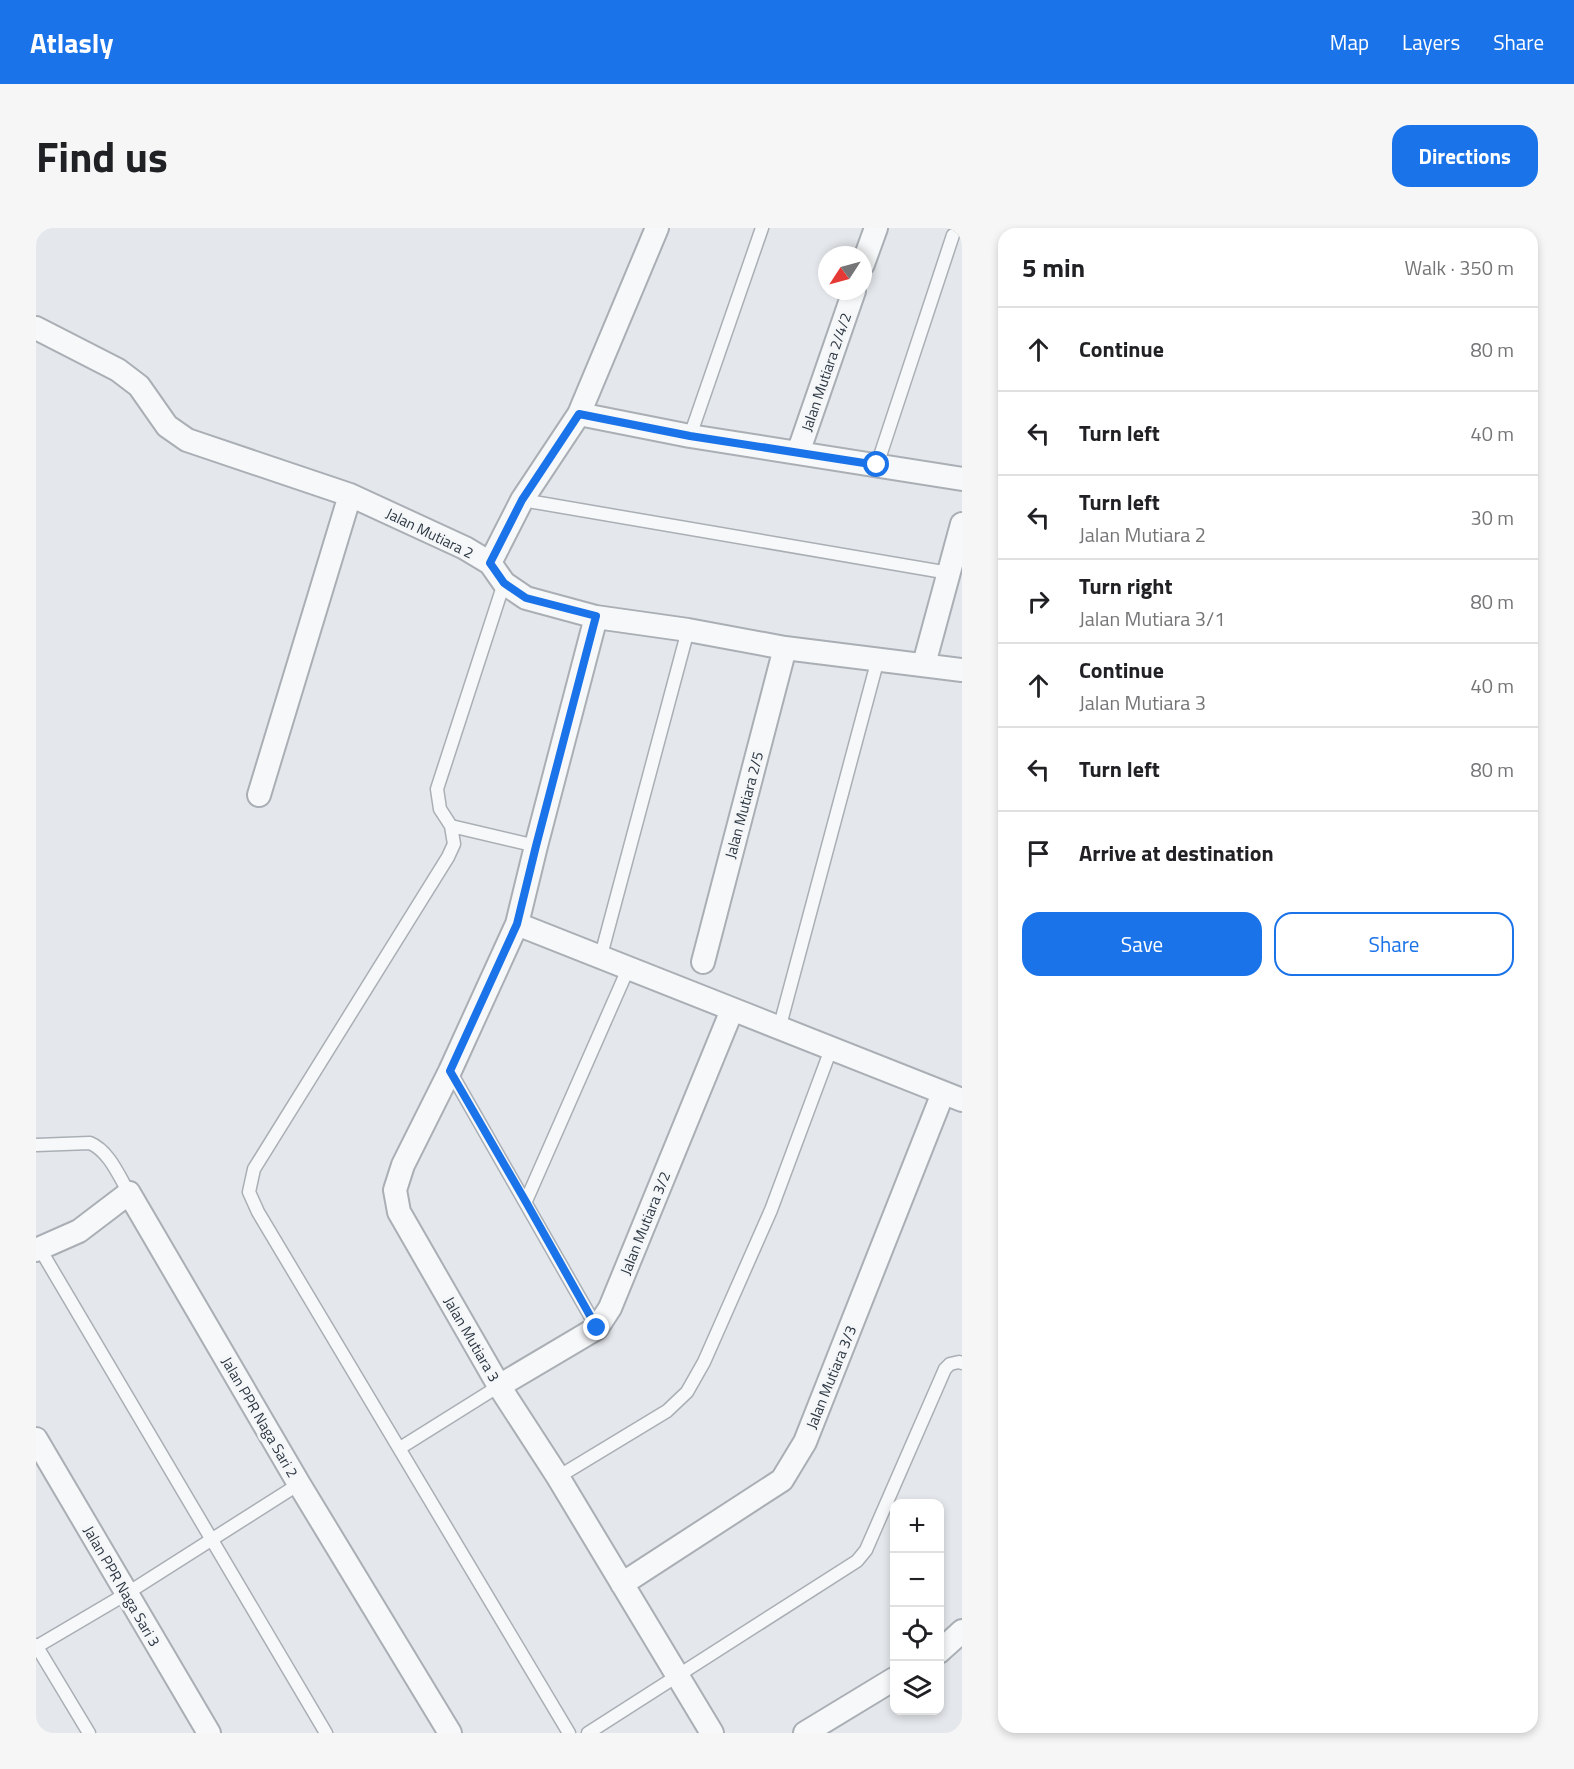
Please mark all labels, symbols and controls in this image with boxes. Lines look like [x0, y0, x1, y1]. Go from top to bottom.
text: Atlasly [30, 21, 113, 64]
text: Map [1330, 26, 1369, 58]
text: Layers [1402, 26, 1460, 58]
text: Share [1493, 26, 1544, 58]
text: Find us [36, 124, 168, 188]
button: Directions [1392, 125, 1538, 187]
north arrow [818, 246, 872, 300]
text: 5 min [1022, 248, 1085, 287]
text: Walk · 350 m [1405, 252, 1514, 283]
street label: Jalan Mutiara 2/4/2 [795, 309, 857, 435]
text: Continue [1079, 332, 1164, 366]
icon: ahead [1022, 333, 1055, 366]
text: 80 m [1470, 334, 1514, 365]
text: Turn left [1079, 416, 1160, 450]
icon: left [1022, 417, 1055, 450]
text: 40 m [1470, 418, 1514, 449]
route start [863, 451, 889, 477]
text: Turn left [1079, 485, 1160, 519]
icon: left [1022, 501, 1055, 534]
street label: Jalan Mutiara 2 [382, 502, 478, 564]
text: 30 m [1470, 502, 1514, 533]
text: Jalan Mutiara 2 [1079, 519, 1206, 550]
text: Turn right [1079, 569, 1173, 603]
icon: right [1022, 585, 1055, 618]
text: 80 m [1470, 586, 1514, 617]
text: Jalan Mutiara 3/1 [1079, 603, 1225, 634]
text: Continue [1079, 653, 1164, 687]
icon: ahead [1022, 669, 1055, 702]
text: 40 m [1470, 670, 1514, 701]
text: Jalan Mutiara 3 [1079, 687, 1206, 718]
street label: Jalan Mutiara 2/5 [719, 749, 769, 861]
text: Turn left [1079, 752, 1160, 786]
icon: left [1022, 753, 1055, 786]
text: 80 m [1470, 754, 1514, 785]
text: Arrive at destination [1079, 836, 1274, 870]
icon: arrive [1022, 837, 1055, 870]
button: Save [1022, 912, 1262, 976]
button: Share [1274, 912, 1514, 976]
street label: Jalan Mutiara 3/2 [614, 1168, 676, 1278]
street label: Jalan Mutiara 3 [438, 1292, 506, 1386]
route end [583, 1314, 609, 1340]
street label: Jalan Mutiara 3/3 [800, 1322, 862, 1432]
street label: Jalan PPR Naga Sari 2 [216, 1352, 304, 1482]
map controls [890, 1499, 944, 1715]
button: + [890, 1499, 944, 1553]
street label: Jalan PPR Naga Sari 3 [78, 1521, 166, 1651]
button: − [890, 1553, 944, 1607]
button: locate [890, 1607, 944, 1661]
button: layers [890, 1661, 944, 1715]

